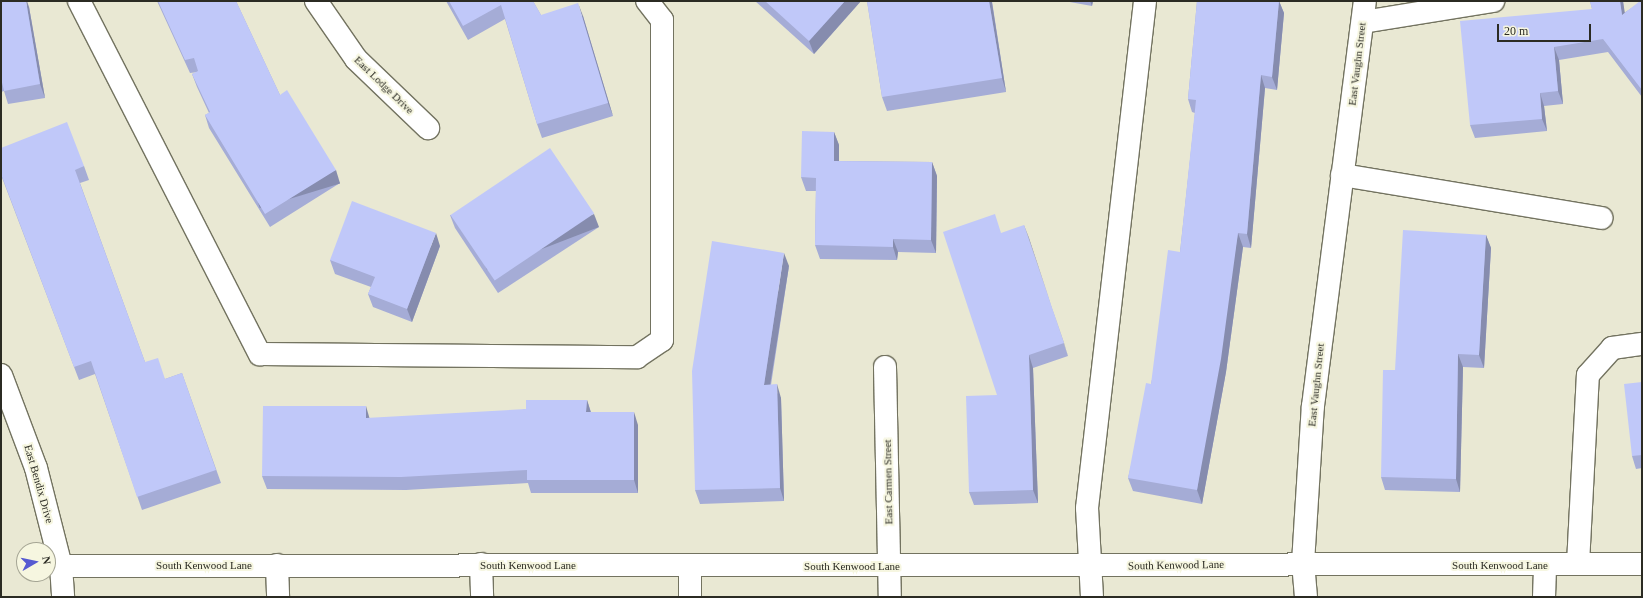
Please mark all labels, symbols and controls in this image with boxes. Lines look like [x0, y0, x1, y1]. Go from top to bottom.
scale bar [1499, 16, 1593, 42]
street label: East Vaughn Street [1345, 22, 1369, 106]
text: 20 m [1504, 24, 1528, 38]
street label: East Lodge Drive [352, 53, 416, 117]
street label: East Vaughn Street [1305, 343, 1327, 427]
street label: East Carmen Street [881, 439, 895, 525]
street label: East Bendix Drive [21, 443, 57, 525]
north arrow [16, 542, 56, 582]
text: N [40, 555, 53, 565]
street label: South Kenwood Lane [156, 558, 252, 572]
street label: South Kenwood Lane [480, 558, 576, 572]
street label: South Kenwood Lane [1128, 558, 1224, 572]
street label: South Kenwood Lane [1452, 558, 1548, 572]
street label: South Kenwood Lane [804, 559, 900, 573]

